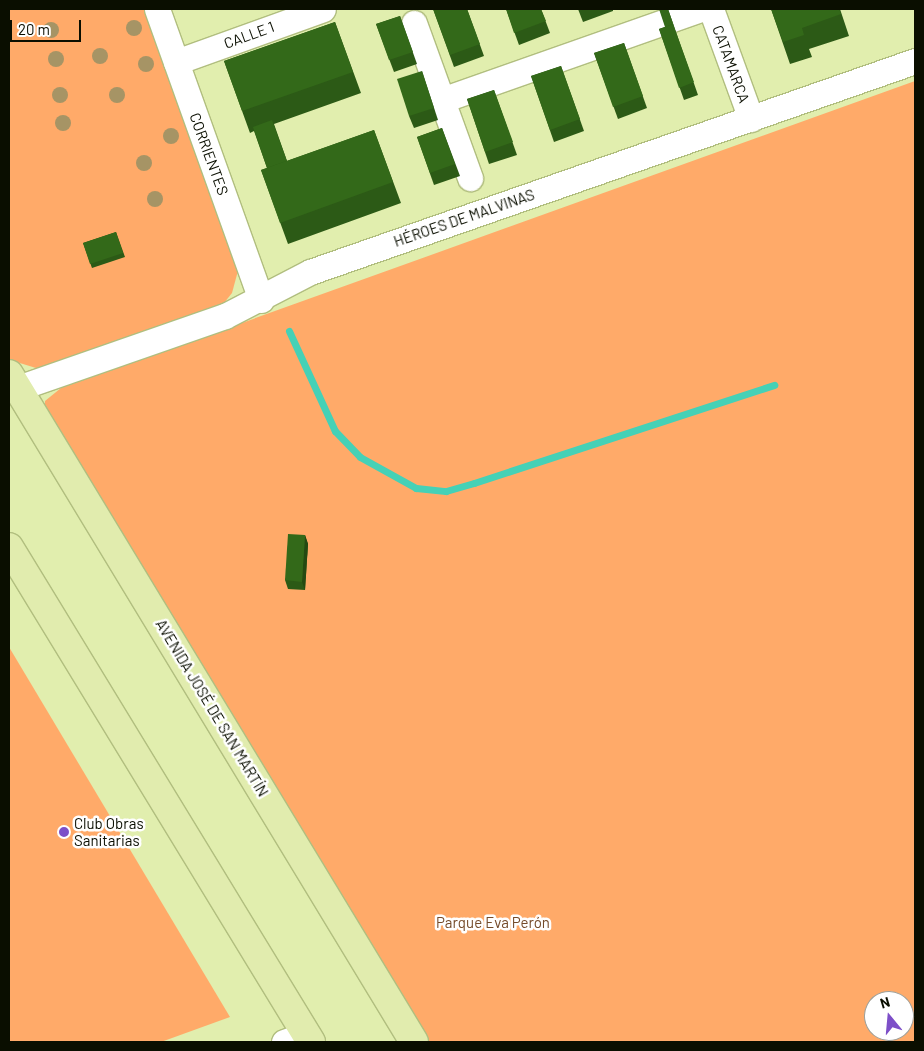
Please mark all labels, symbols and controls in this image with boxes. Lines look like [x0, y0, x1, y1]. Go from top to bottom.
scale bar [12, 10, 84, 42]
street label: CALLE 1 [221, 18, 277, 52]
text: 20 m [18, 20, 50, 38]
street label: CATAMARCA [709, 23, 753, 105]
street label: CORRIENTES [186, 110, 232, 198]
street label: HÉROES DE MALVINAS [391, 185, 537, 251]
street label: AVENIDA JOSÉ DE SAN MARTÍN [152, 616, 272, 800]
place label: Club Obras Sanitarias [74, 814, 144, 849]
marker: Club Obras Sanitarias [58, 826, 70, 838]
park label: Parque Eva Perón [436, 914, 550, 932]
north arrow [864, 991, 914, 1041]
text: N [878, 993, 892, 1012]

